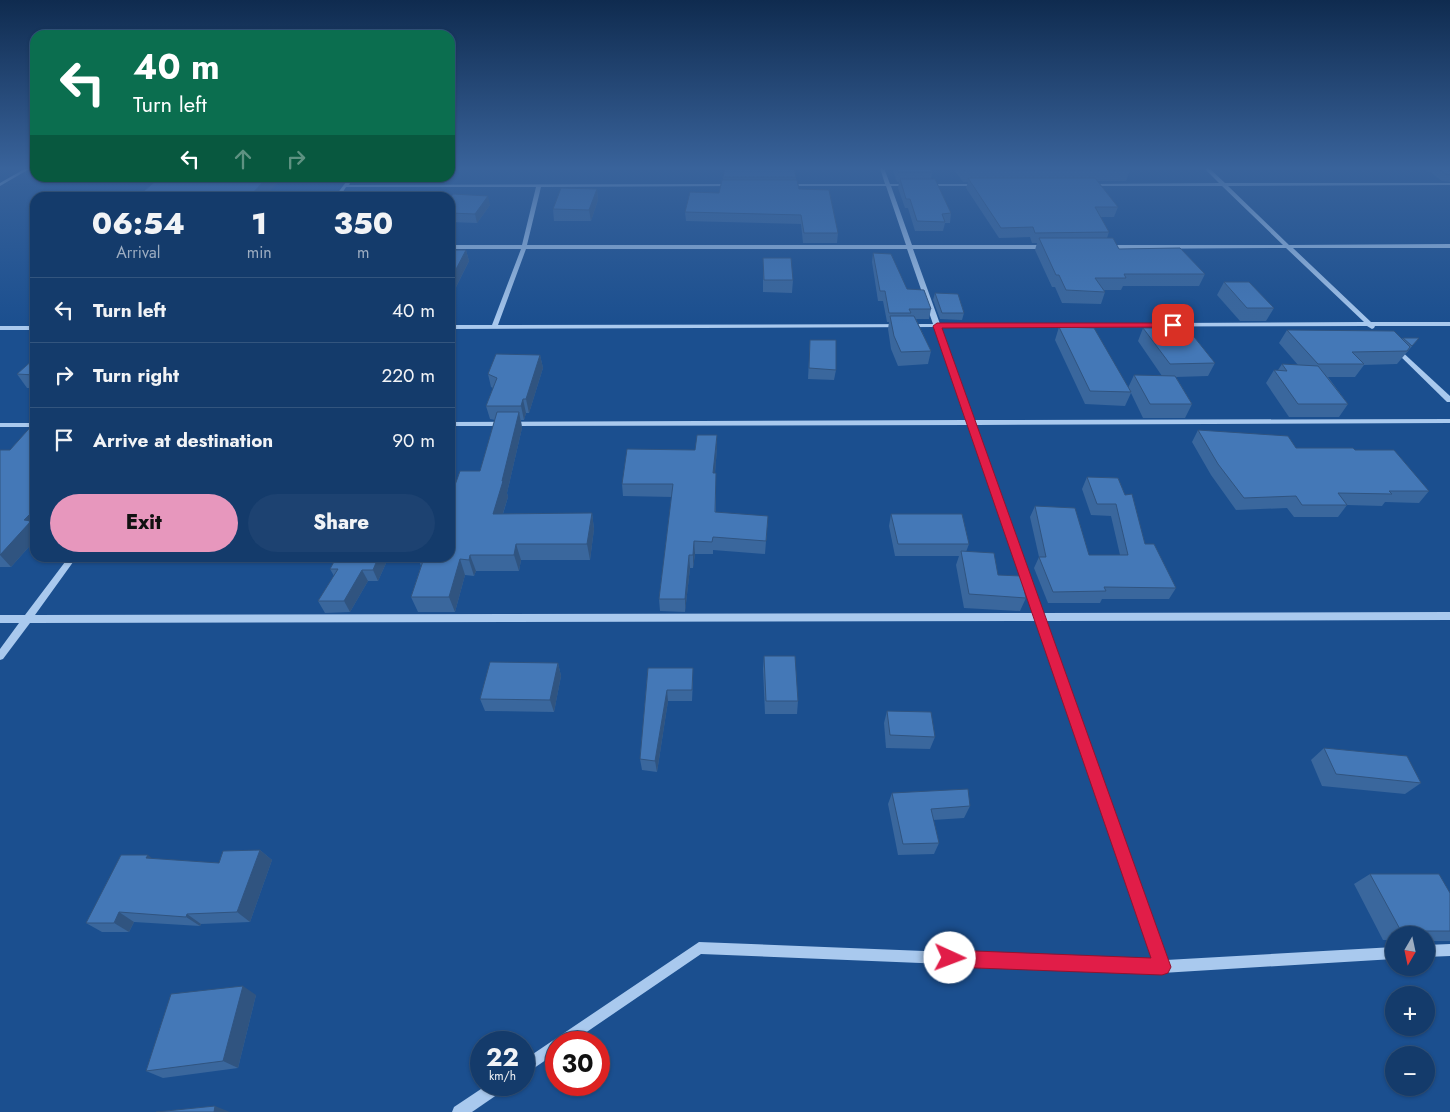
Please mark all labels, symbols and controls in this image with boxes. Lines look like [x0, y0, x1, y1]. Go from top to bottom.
text: 40 m [133, 42, 220, 92]
icon: left [50, 50, 115, 115]
text: Turn left [133, 88, 207, 120]
icon: left [176, 145, 204, 173]
icon: ahead [229, 145, 257, 173]
icon: right [282, 145, 310, 173]
text: 06:54 [92, 202, 185, 245]
text: 1 [251, 202, 267, 245]
text: 350 [333, 202, 393, 245]
text: Arrival [116, 241, 160, 264]
text: min [247, 241, 272, 264]
text: m [357, 241, 370, 264]
icon: left [50, 296, 78, 324]
text: Turn left [93, 297, 166, 324]
text: 40 m [392, 297, 435, 324]
pin [1152, 304, 1194, 346]
icon: arrive [1159, 311, 1187, 339]
icon: right [50, 361, 78, 389]
text: Turn right [93, 362, 179, 389]
text: 220 m [381, 362, 435, 389]
icon: arrive [50, 426, 78, 454]
text: Arrive at destination [93, 427, 273, 454]
text: 90 m [392, 427, 435, 454]
button: Exit [50, 494, 238, 552]
button: Share [248, 494, 435, 552]
north arrow [1385, 926, 1435, 976]
map controls [1385, 926, 1435, 1096]
position arrow [923, 931, 975, 983]
button: + [1385, 986, 1435, 1036]
speed limit sign: 30 [545, 1031, 610, 1096]
text: 22 [486, 1039, 519, 1075]
button: − [1385, 1046, 1435, 1096]
text: km/h [489, 1067, 516, 1085]

